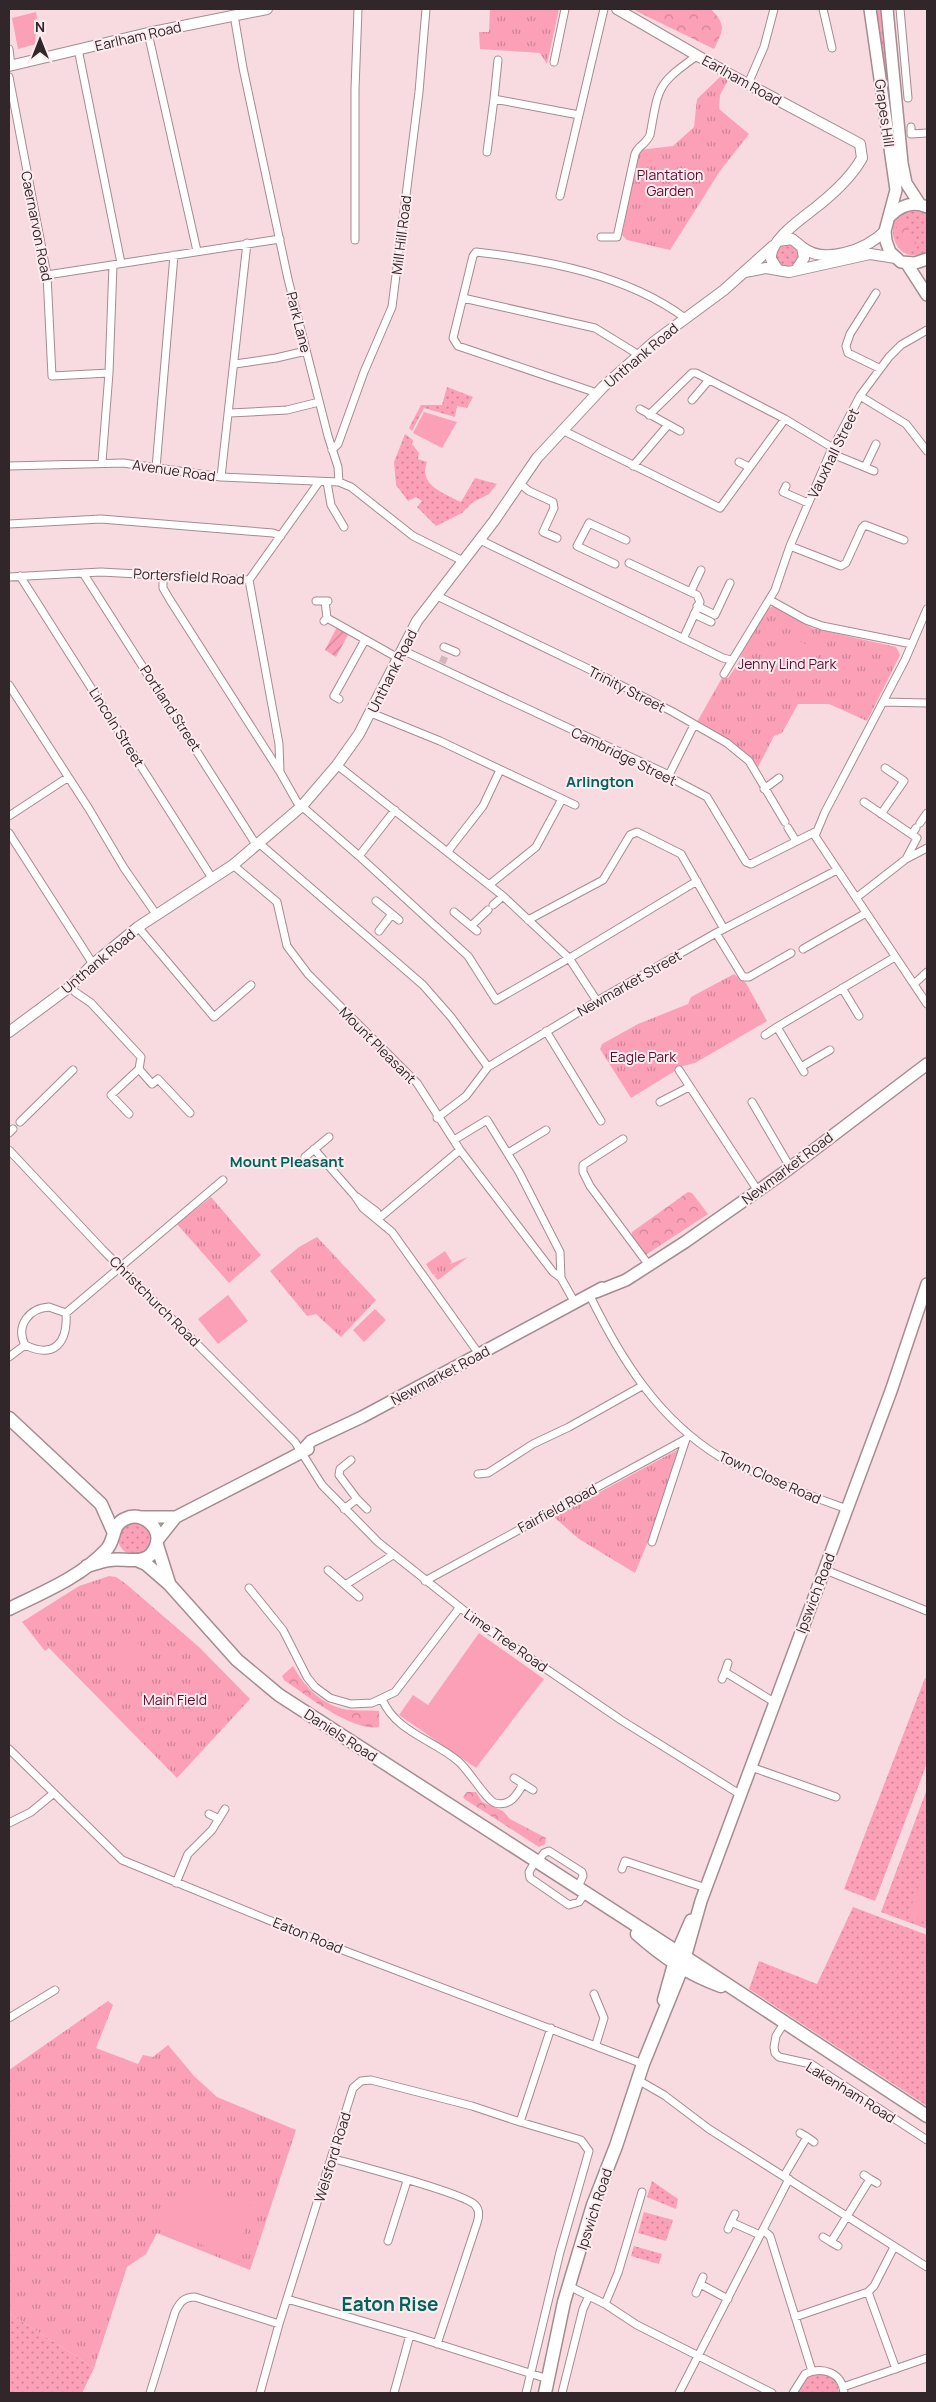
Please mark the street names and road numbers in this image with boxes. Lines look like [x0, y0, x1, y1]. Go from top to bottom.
street label: Earlham Road [93, 17, 183, 55]
street label: Earlham Road [699, 50, 785, 110]
street label: Grapes Hill [871, 78, 899, 148]
street label: Caernarvon Road [17, 169, 57, 283]
street label: Mill Hill Road [387, 194, 415, 276]
street label: Park Lane [282, 290, 316, 354]
street label: Unthank Road [600, 318, 682, 392]
street label: Vauxhall Street [803, 405, 863, 501]
street label: Avenue Road [131, 455, 217, 485]
street label: Portersfield Road [133, 564, 245, 588]
street label: Unthank Road [363, 626, 421, 716]
street label: Portland Street [136, 661, 206, 755]
street label: Trinity Street [585, 661, 669, 717]
street label: Lincoln Street [85, 684, 149, 771]
street label: Cambridge Street [568, 722, 680, 790]
street label: Unthank Road [57, 924, 139, 998]
street label: Newmarket Street [573, 945, 685, 1021]
street label: Mount Pleasant [335, 1002, 421, 1088]
street label: Newmarket Road [738, 1127, 836, 1209]
street label: Christchurch Road [106, 1252, 204, 1350]
street label: Newmarket Road [387, 1341, 493, 1409]
street label: Town Close Road [716, 1446, 824, 1508]
street label: Fairfield Road [514, 1479, 600, 1537]
street label: Ipswich Road [791, 1550, 839, 1636]
street label: Lime Tree Road [460, 1604, 552, 1676]
street label: Daniels Road [301, 1704, 381, 1766]
street label: Eaton Road [270, 1912, 346, 1958]
street label: Lakenham Road [803, 2057, 899, 2127]
street label: Welsford Road [309, 2110, 355, 2204]
street label: Ipswich Road [572, 2166, 616, 2252]

